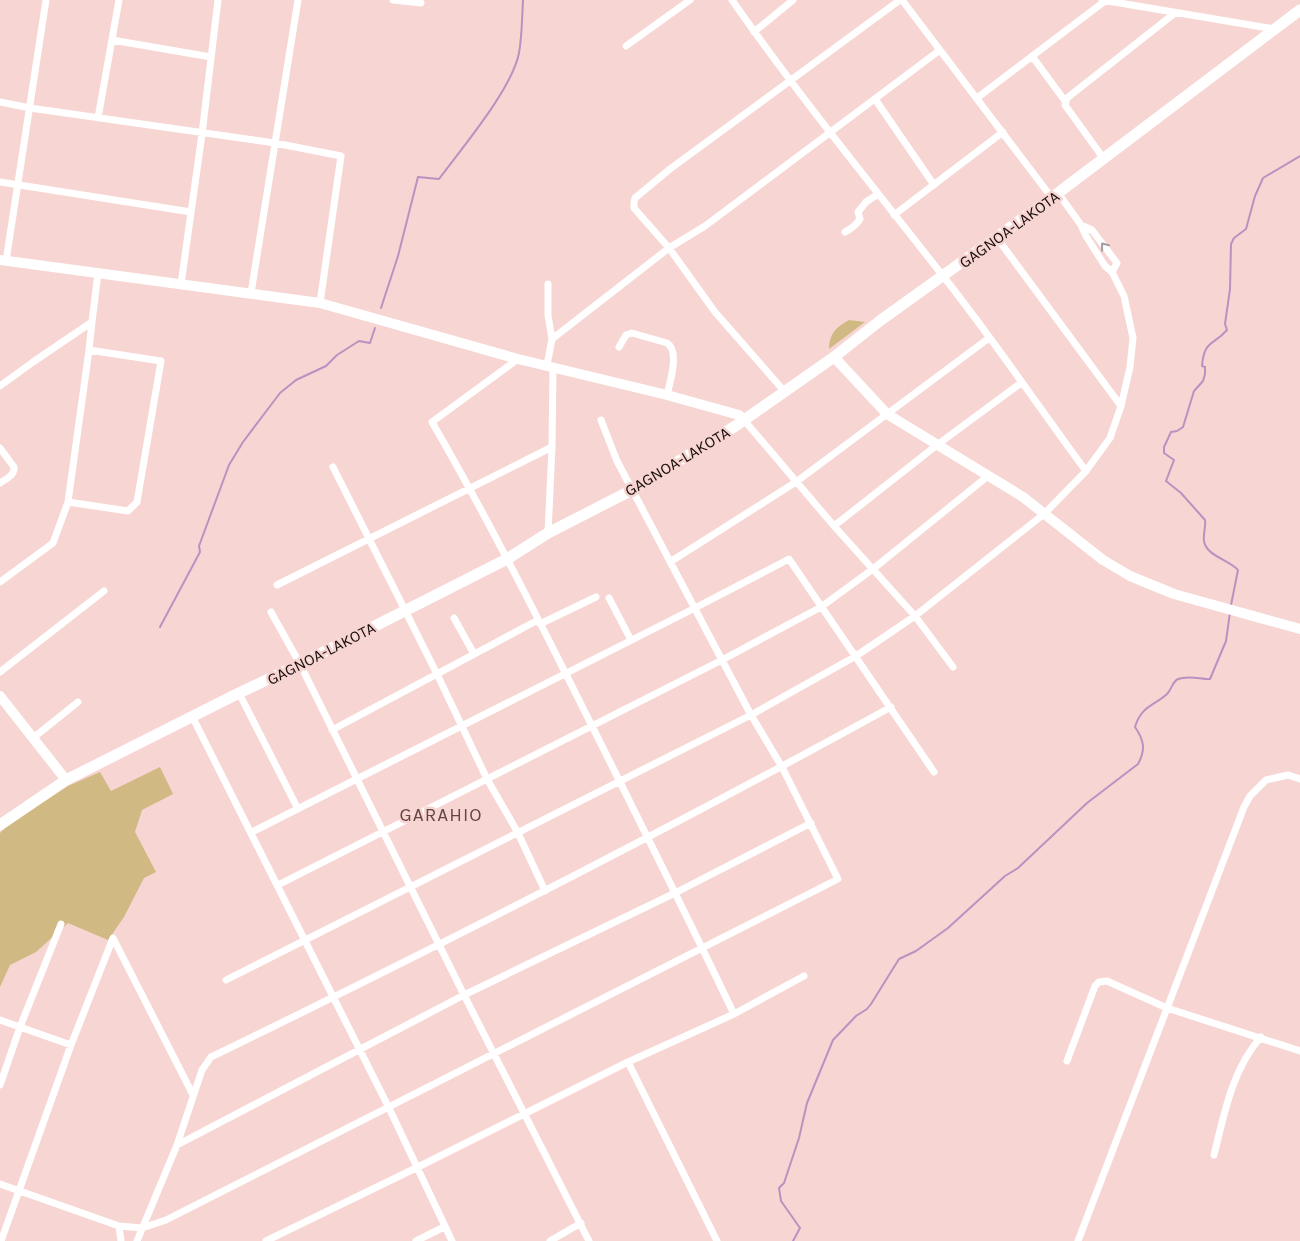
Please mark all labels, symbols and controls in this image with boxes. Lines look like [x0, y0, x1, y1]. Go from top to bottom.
street label: GAGNOA-LAKOTA [956, 187, 1063, 272]
one-way arrow [1101, 243, 1109, 252]
street label: GAGNOA-LAKOTA [621, 423, 733, 500]
street label: GAGNOA-LAKOTA [264, 618, 379, 689]
district label: GARAHIO [400, 804, 483, 826]

